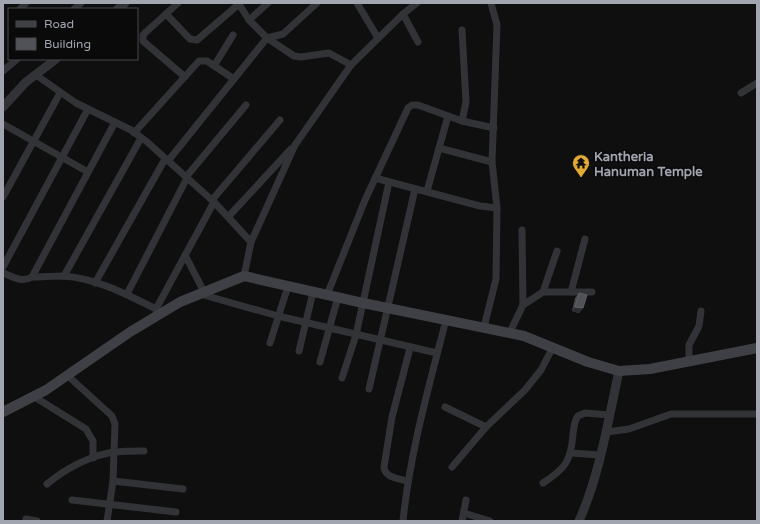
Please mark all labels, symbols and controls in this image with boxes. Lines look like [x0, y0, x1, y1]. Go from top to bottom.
legend [8, 8, 138, 60]
text: Road [44, 17, 74, 31]
text: Building [44, 37, 91, 51]
place label: Kantheria Hanuman Temple [594, 149, 703, 180]
temple icon: Kantheria Hanuman Temple [571, 153, 591, 178]

